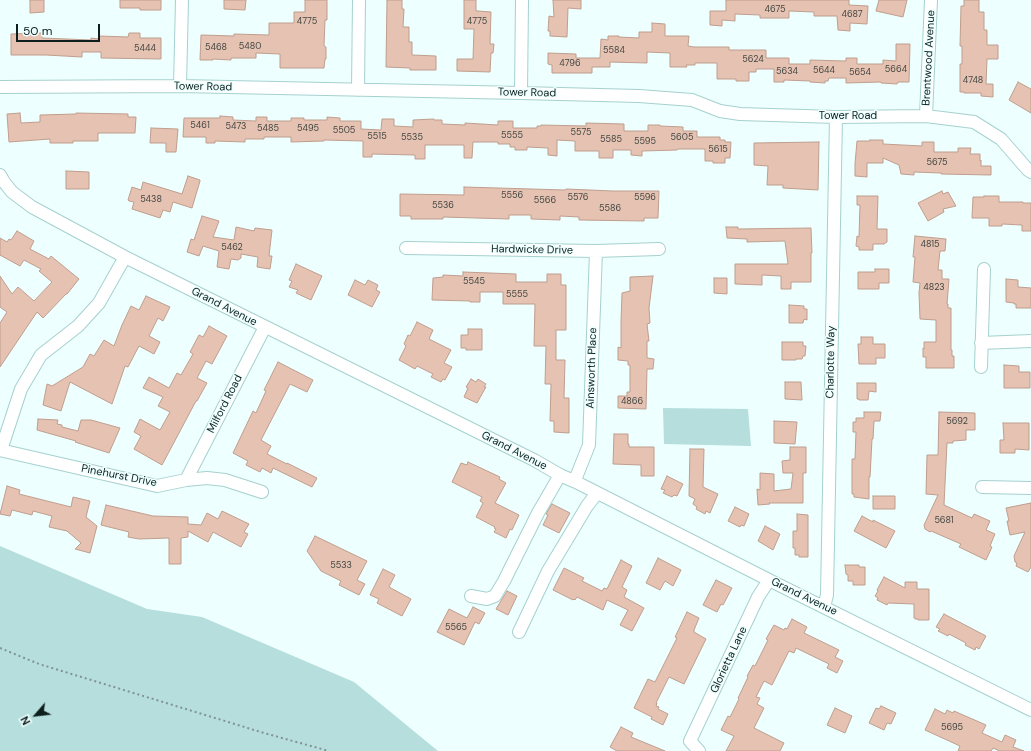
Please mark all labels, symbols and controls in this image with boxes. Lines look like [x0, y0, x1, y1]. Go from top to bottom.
house number: 4675 [765, 5, 785, 15]
house number: 4687 [841, 10, 863, 20]
street label: Brentwood Avenue [920, 10, 938, 106]
scale bar [18, 16, 102, 42]
house number: 4775 [297, 17, 317, 27]
house number: 4775 [467, 17, 487, 27]
text: 50 m [23, 23, 52, 39]
house number: 5480 [239, 42, 261, 52]
house number: 5468 [205, 43, 227, 53]
house number: 5444 [134, 44, 156, 54]
house number: 5584 [603, 46, 625, 56]
house number: 5624 [742, 55, 764, 65]
house number: 4796 [559, 59, 581, 69]
house number: 5664 [885, 65, 907, 75]
house number: 5644 [813, 66, 835, 76]
house number: 5634 [776, 67, 798, 77]
house number: 5654 [849, 68, 871, 78]
house number: 4748 [963, 76, 983, 86]
street label: Tower Road [174, 80, 232, 94]
street label: Tower Road [498, 86, 556, 100]
street label: Tower Road [819, 109, 877, 123]
house number: 5461 [190, 121, 210, 131]
house number: 5473 [226, 122, 246, 132]
house number: 5485 [257, 124, 279, 134]
house number: 5495 [297, 124, 319, 134]
house number: 5505 [333, 126, 355, 136]
house number: 5575 [571, 128, 591, 138]
house number: 5555 [501, 131, 523, 141]
house number: 5515 [367, 132, 387, 142]
house number: 5535 [401, 133, 423, 143]
house number: 5605 [671, 133, 693, 143]
house number: 5585 [600, 135, 622, 145]
house number: 5595 [634, 137, 656, 147]
house number: 5615 [708, 145, 728, 155]
house number: 5675 [927, 158, 947, 168]
house number: 5556 [501, 191, 523, 201]
house number: 5576 [567, 193, 589, 203]
house number: 5596 [634, 193, 656, 203]
house number: 5438 [140, 195, 162, 205]
house number: 5566 [534, 196, 556, 206]
house number: 5536 [432, 201, 454, 211]
house number: 5586 [599, 204, 621, 214]
house number: 4815 [920, 240, 940, 250]
house number: 5462 [221, 243, 243, 253]
street label: Hardwicke Drive [491, 243, 573, 257]
house number: 5545 [463, 277, 485, 287]
house number: 4823 [923, 283, 945, 293]
street label: Grand Avenue [189, 285, 259, 329]
house number: 5555 [506, 290, 528, 300]
street label: Charlotte Way [824, 326, 838, 398]
street label: Ainsworth Place [584, 327, 600, 409]
street label: Milford Road [205, 373, 245, 435]
house number: 4866 [621, 397, 643, 407]
house number: 5692 [946, 417, 968, 427]
street label: Grand Avenue [479, 429, 549, 473]
street label: Pinehurst Drive [80, 462, 158, 490]
house number: 5681 [934, 516, 954, 526]
house number: 5533 [330, 561, 352, 571]
street label: Grand Avenue [769, 575, 839, 619]
house number: 5565 [445, 623, 467, 633]
street label: Glorietta Lane [708, 625, 750, 695]
north arrow [16, 695, 56, 735]
text: N [17, 714, 33, 727]
house number: 5695 [941, 723, 963, 733]

